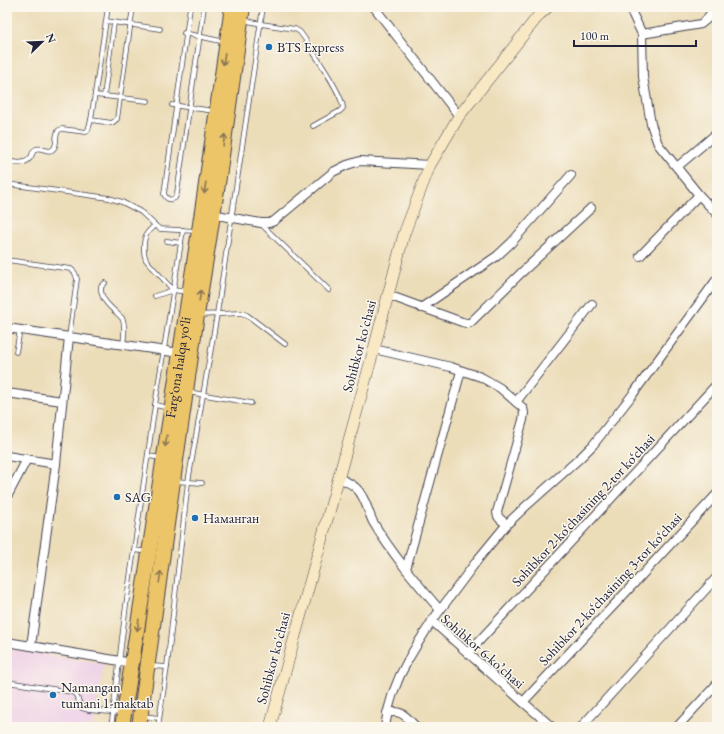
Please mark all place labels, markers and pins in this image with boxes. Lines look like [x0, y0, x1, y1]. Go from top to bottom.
place label: BTS Express [277, 38, 344, 56]
marker: BTS Express [264, 42, 274, 52]
place label: SAG [125, 488, 151, 506]
marker: SAG [112, 492, 122, 502]
place label: Наманган [203, 509, 259, 527]
marker: Наманган [190, 513, 200, 523]
place label: Namangan tumani 1-maktab [61, 678, 154, 712]
marker: Namangan tumani 1-maktab [48, 690, 58, 700]

